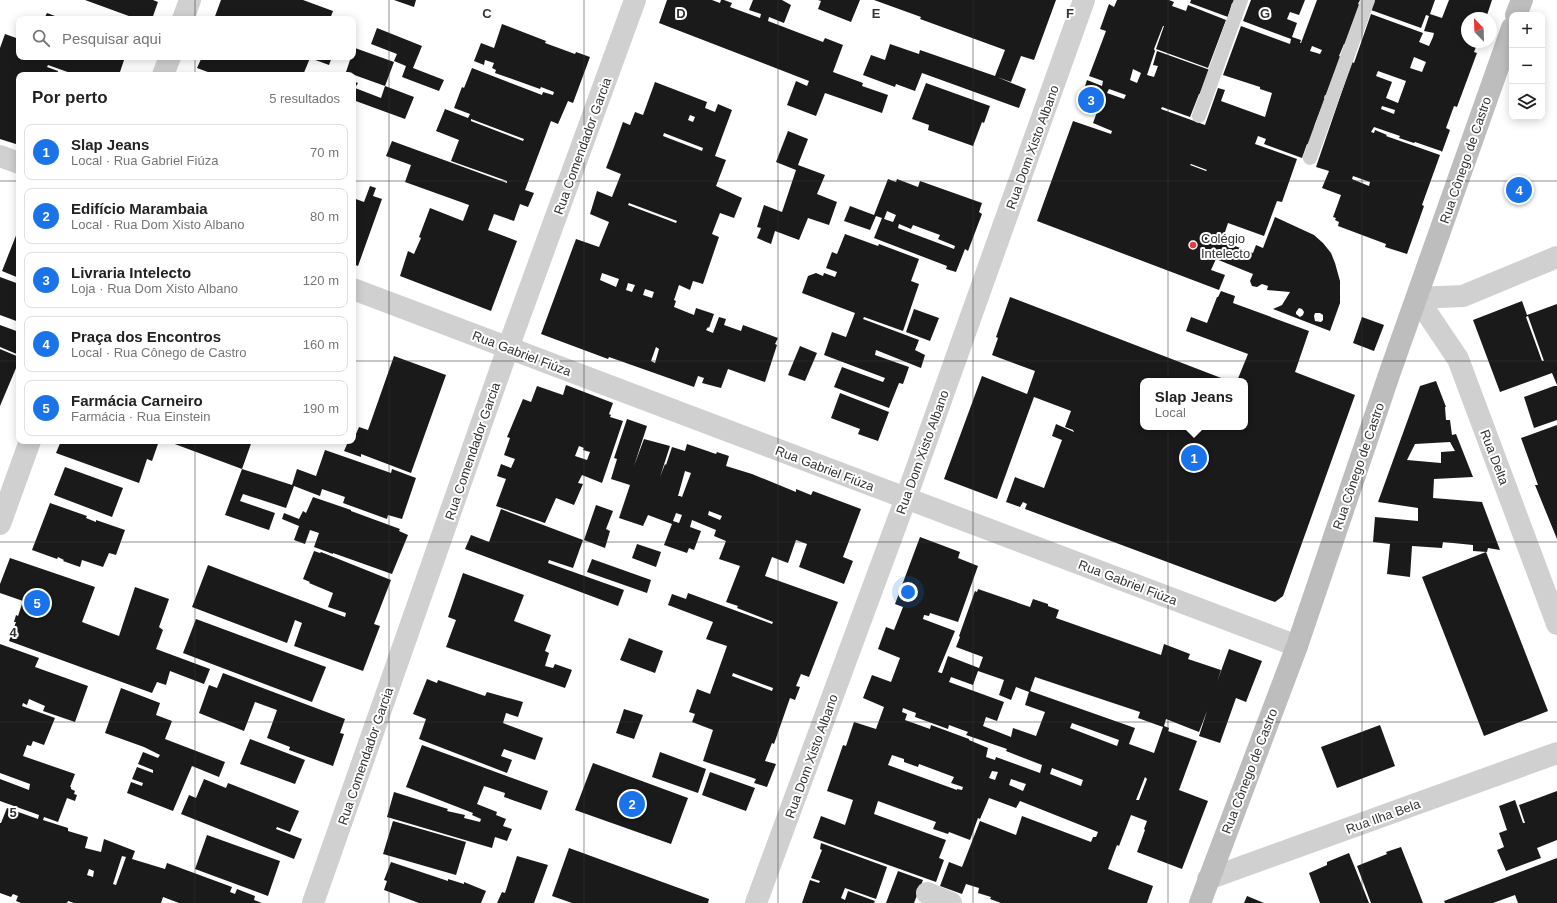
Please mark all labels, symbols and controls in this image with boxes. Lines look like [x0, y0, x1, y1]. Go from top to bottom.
text: C [482, 6, 492, 21]
text: D [676, 6, 686, 21]
text: E [872, 6, 881, 21]
text: F [1066, 6, 1074, 21]
text: G [1260, 6, 1270, 21]
north arrow [1461, 12, 1497, 48]
map controls [1509, 12, 1545, 120]
button: + [1509, 12, 1545, 48]
search box [16, 16, 356, 60]
icon: search [30, 27, 52, 49]
text: Pesquisar aqui [62, 30, 161, 47]
button: − [1509, 48, 1545, 84]
street label: Rua Comendador Garcia [551, 75, 614, 217]
street label: Rua Dom Xisto Albano [1003, 83, 1062, 211]
button: layers [1509, 84, 1545, 120]
pin: 3 [1078, 85, 1104, 115]
text: Por perto [32, 88, 108, 107]
text: 5 resultados [269, 91, 340, 106]
street label: Rua Cônego de Castro [1437, 95, 1494, 225]
text: Slap Jeans [71, 136, 149, 153]
text: 1 [42, 145, 50, 160]
text: 70 m [310, 145, 339, 160]
text: Local · Rua Gabriel Fiúza [71, 153, 218, 168]
pin: 4 [1506, 175, 1532, 205]
text: Edifício Marambaia [71, 200, 208, 217]
text: 2 [42, 209, 50, 224]
text: 80 m [310, 209, 339, 224]
text: Local · Rua Dom Xisto Albano [71, 217, 244, 232]
place label: Colégio Intelecto [1201, 231, 1250, 261]
marker: Colégio Intelecto [1188, 240, 1198, 250]
text: Livraria Intelecto [71, 264, 191, 281]
text: 3 [42, 273, 50, 288]
text: 120 m [303, 273, 339, 288]
text: Loja · Rua Dom Xisto Albano [71, 281, 238, 296]
text: Praça dos Encontros [71, 328, 221, 345]
street label: Rua Gabriel Fiúza [470, 328, 574, 380]
text: 4 [42, 337, 50, 352]
text: 160 m [303, 337, 339, 352]
text: Local · Rua Cônego de Castro [71, 345, 247, 360]
popup [1140, 378, 1248, 430]
street label: Rua Comendador Garcia [442, 380, 503, 522]
street label: Rua Dom Xisto Albano [893, 388, 952, 516]
text: Slap Jeans [1155, 388, 1233, 405]
text: Farmácia Carneiro [71, 392, 203, 409]
text: 5 [42, 401, 50, 416]
text: 190 m [303, 401, 339, 416]
street label: Rua Cônego de Castro [1330, 401, 1387, 531]
text: Local [1155, 405, 1186, 420]
text: Farmácia · Rua Einstein [71, 409, 210, 424]
street label: Rua Delta [1477, 428, 1512, 488]
street label: Rua Gabriel Fiúza [773, 443, 877, 495]
pin: 1 [1181, 443, 1207, 473]
street label: Rua Gabriel Fiúza [1076, 557, 1180, 609]
your location [898, 582, 918, 602]
pin: 5 [24, 588, 50, 618]
text: 4 [9, 625, 17, 640]
street label: Rua Comendador Garcia [335, 685, 396, 827]
street label: Rua Dom Xisto Albano [782, 692, 841, 820]
street label: Rua Cônego de Castro [1219, 706, 1280, 836]
pin: 2 [619, 789, 645, 819]
street label: Rua Ilha Bela [1344, 796, 1423, 837]
text: 5 [9, 805, 17, 820]

